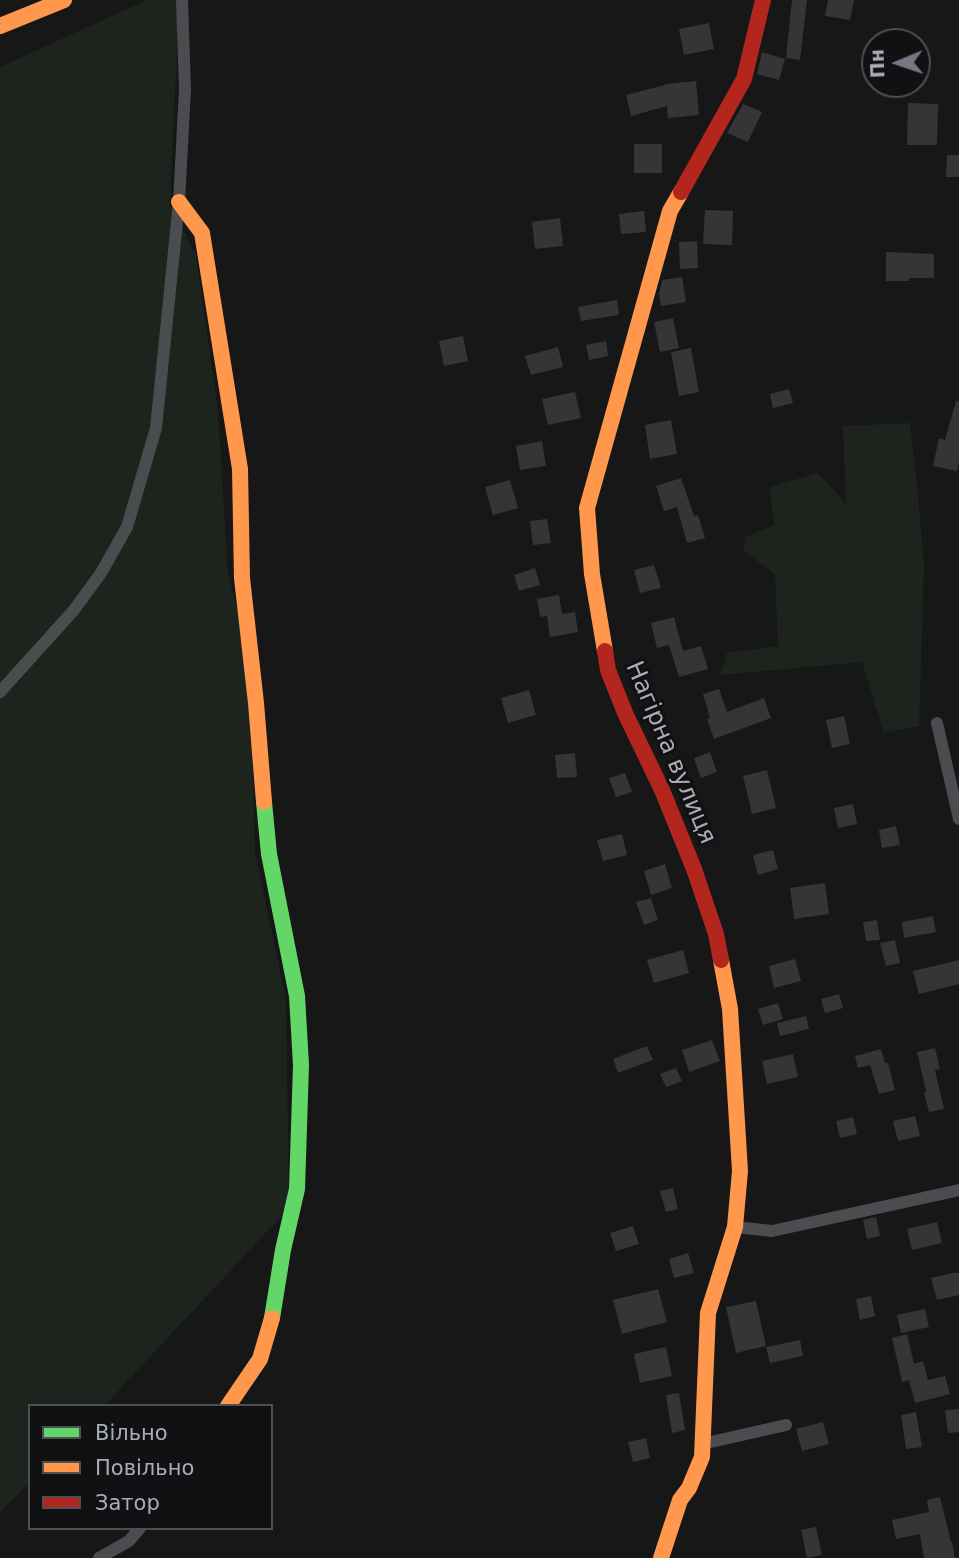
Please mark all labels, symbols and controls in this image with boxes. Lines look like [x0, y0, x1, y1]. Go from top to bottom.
north arrow [861, 28, 931, 98]
text: Пн [866, 49, 889, 79]
street label: Нагірна вулиця [619, 657, 721, 849]
legend [28, 1404, 273, 1530]
text: Вільно [95, 1421, 168, 1445]
text: Повільно [95, 1456, 194, 1480]
text: Затор [95, 1491, 160, 1515]

